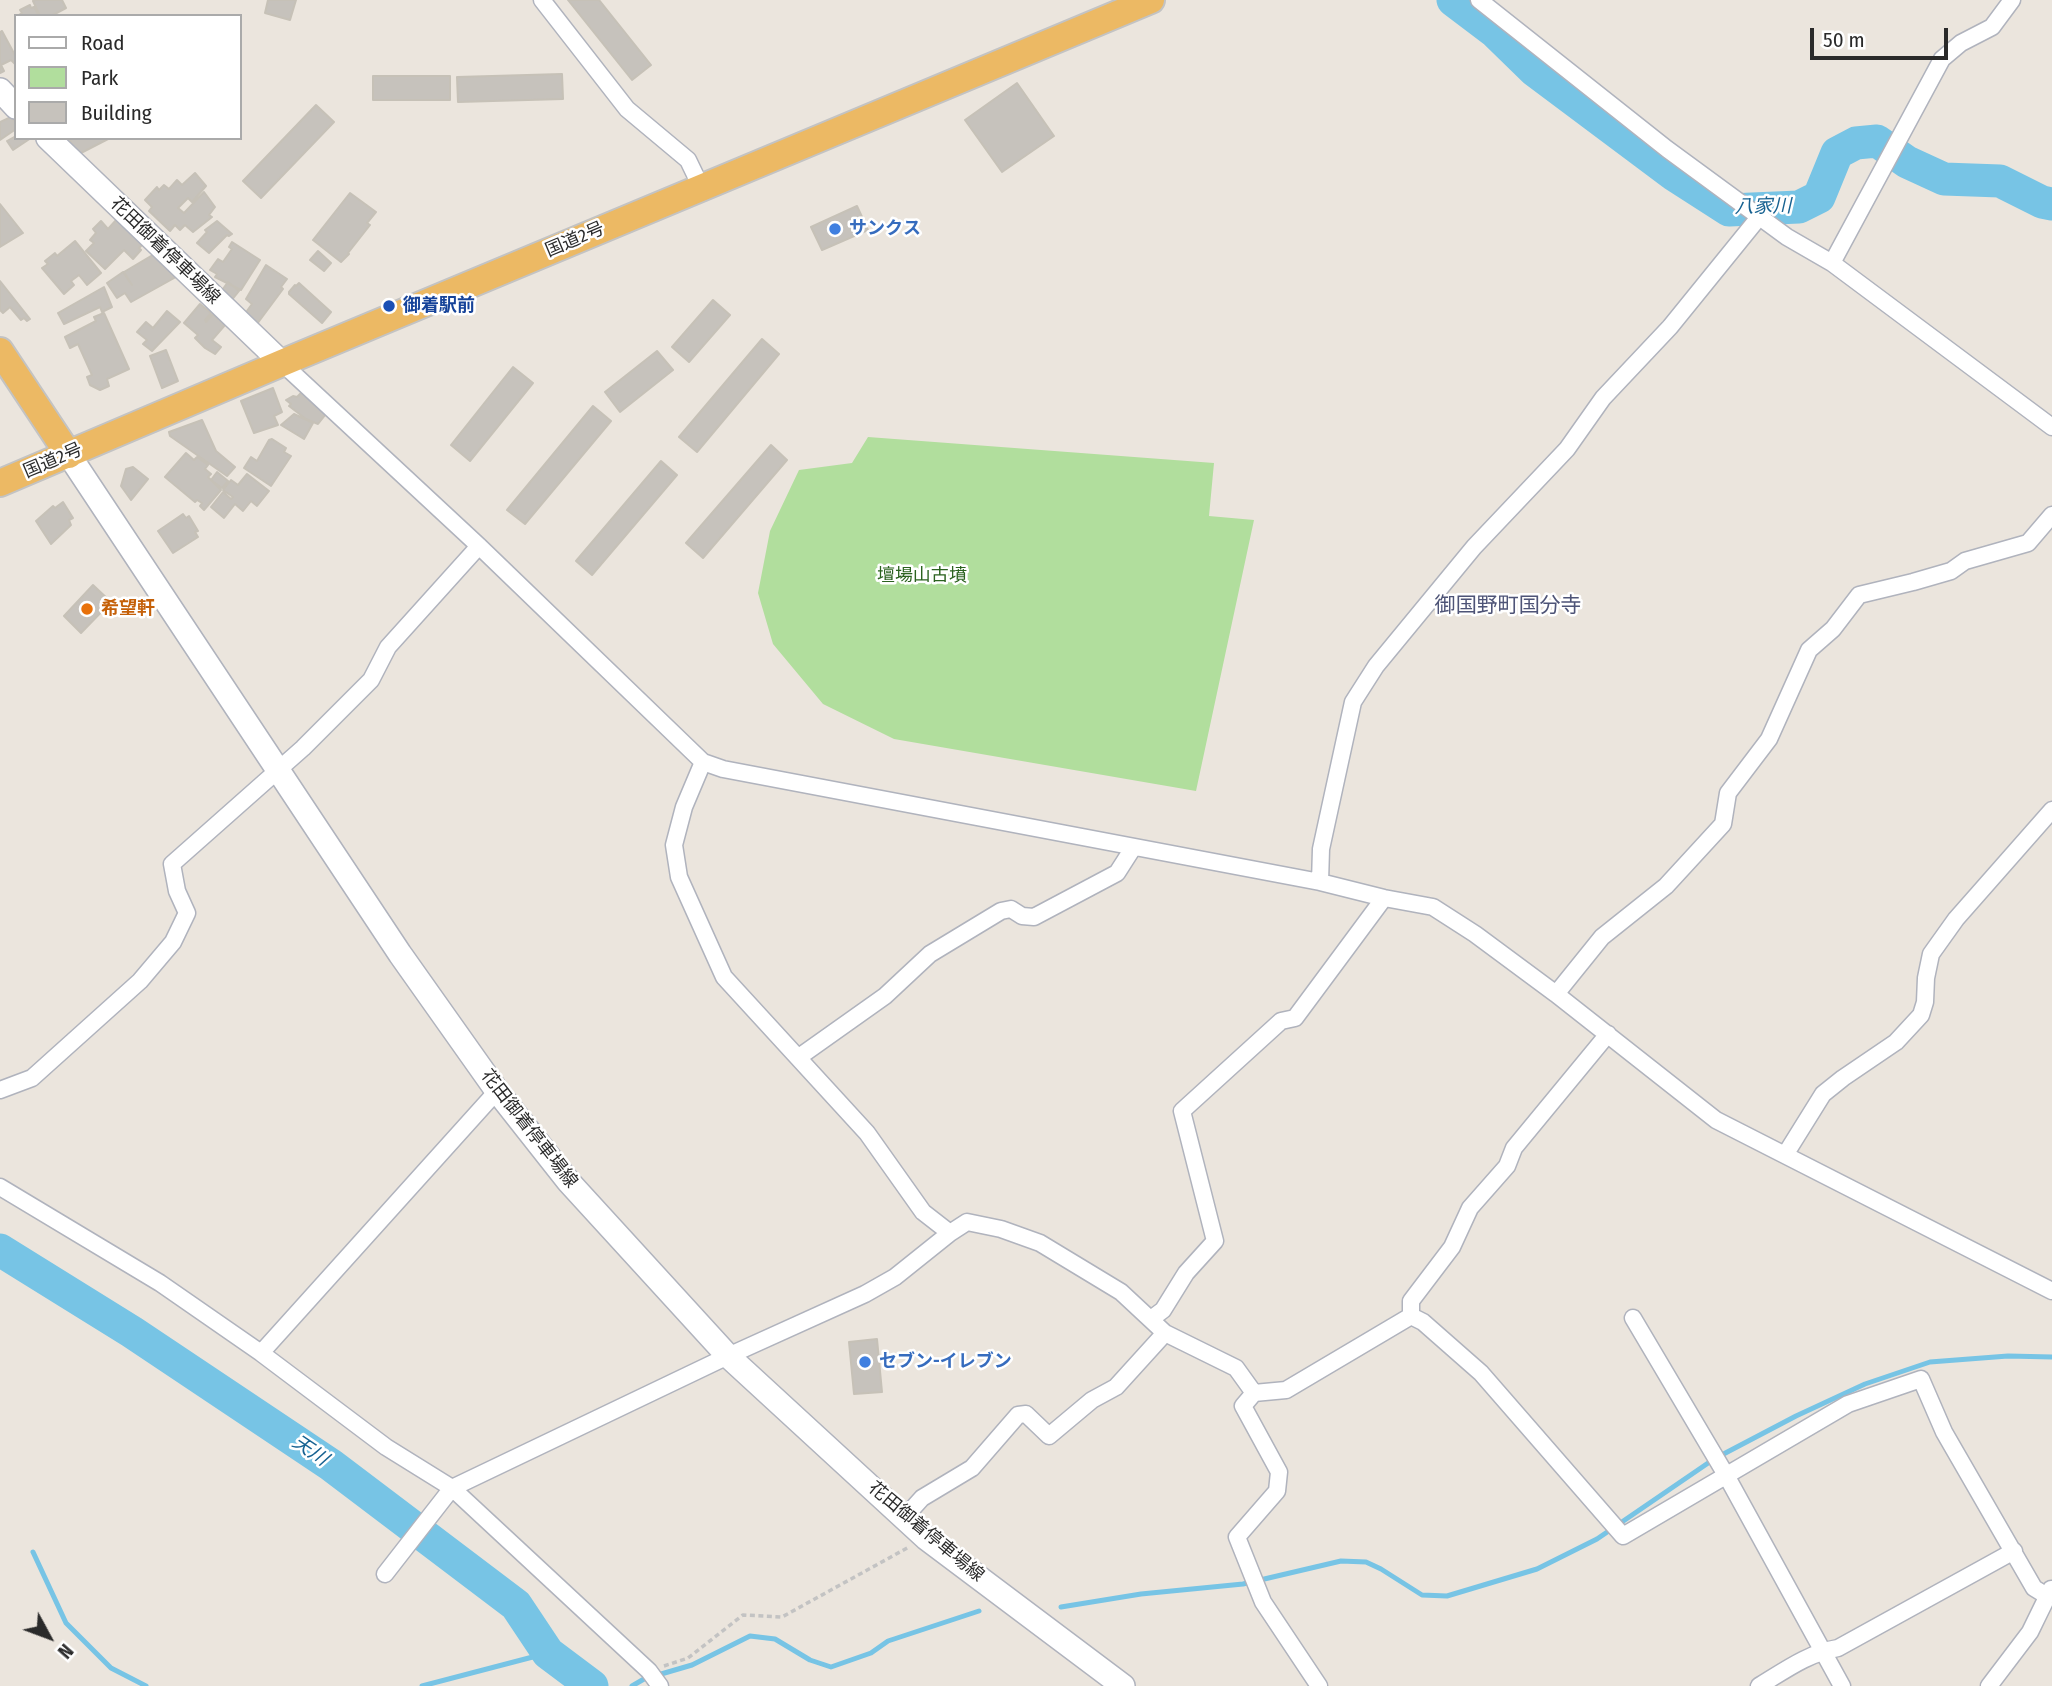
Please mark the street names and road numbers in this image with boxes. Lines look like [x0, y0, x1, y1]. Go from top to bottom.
street label: 花田御着停車場線 [106, 193, 224, 309]
street label: 国道2号 [542, 218, 608, 262]
street label: 国道2号 [20, 439, 86, 483]
street label: 花田御着停車場線 [476, 1066, 582, 1192]
street label: 花田御着停車場線 [864, 1477, 988, 1587]

